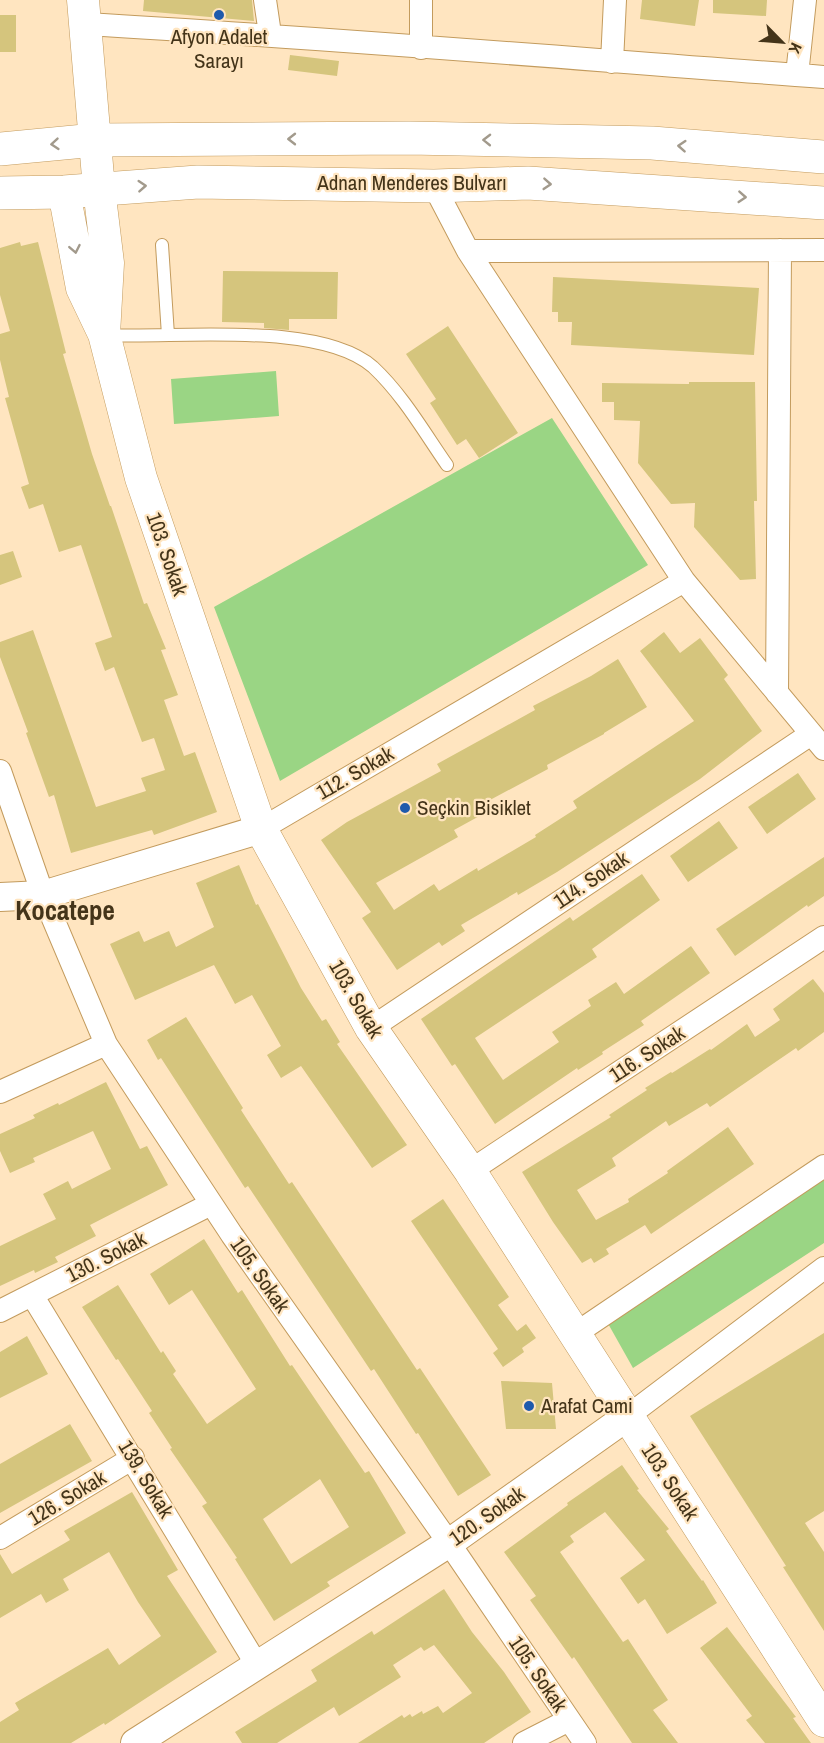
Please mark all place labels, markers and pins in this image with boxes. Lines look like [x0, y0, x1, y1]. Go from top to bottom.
marker: Afyon Adalet Sarayı [212, 8, 226, 22]
place label: Afyon Adalet Sarayı [170, 22, 268, 75]
place label: Seçkin Bisiklet [417, 793, 531, 822]
marker: Seçkin Bisiklet [398, 801, 412, 815]
place label: Arafat Cami [540, 1391, 633, 1420]
marker: Arafat Cami [522, 1399, 536, 1413]

